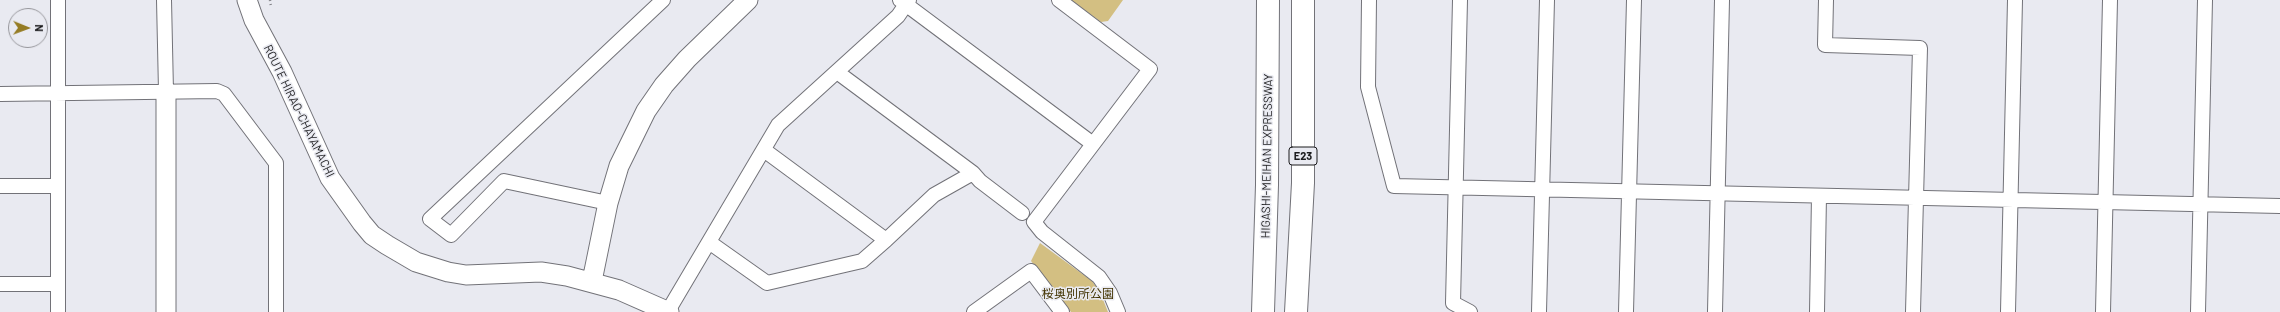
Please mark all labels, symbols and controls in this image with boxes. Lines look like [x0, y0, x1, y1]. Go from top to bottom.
north arrow [8, 8, 48, 48]
text: N [33, 24, 46, 32]
street label: ROUTE HIRAO-CHAYAMACHI [261, 42, 337, 180]
street label: HIGASHI-MEIHAN EXPRESSWAY [1258, 73, 1276, 239]
road number: E23 [1289, 147, 1317, 165]
park label: 桜奥別所公園 [1042, 287, 1114, 301]

